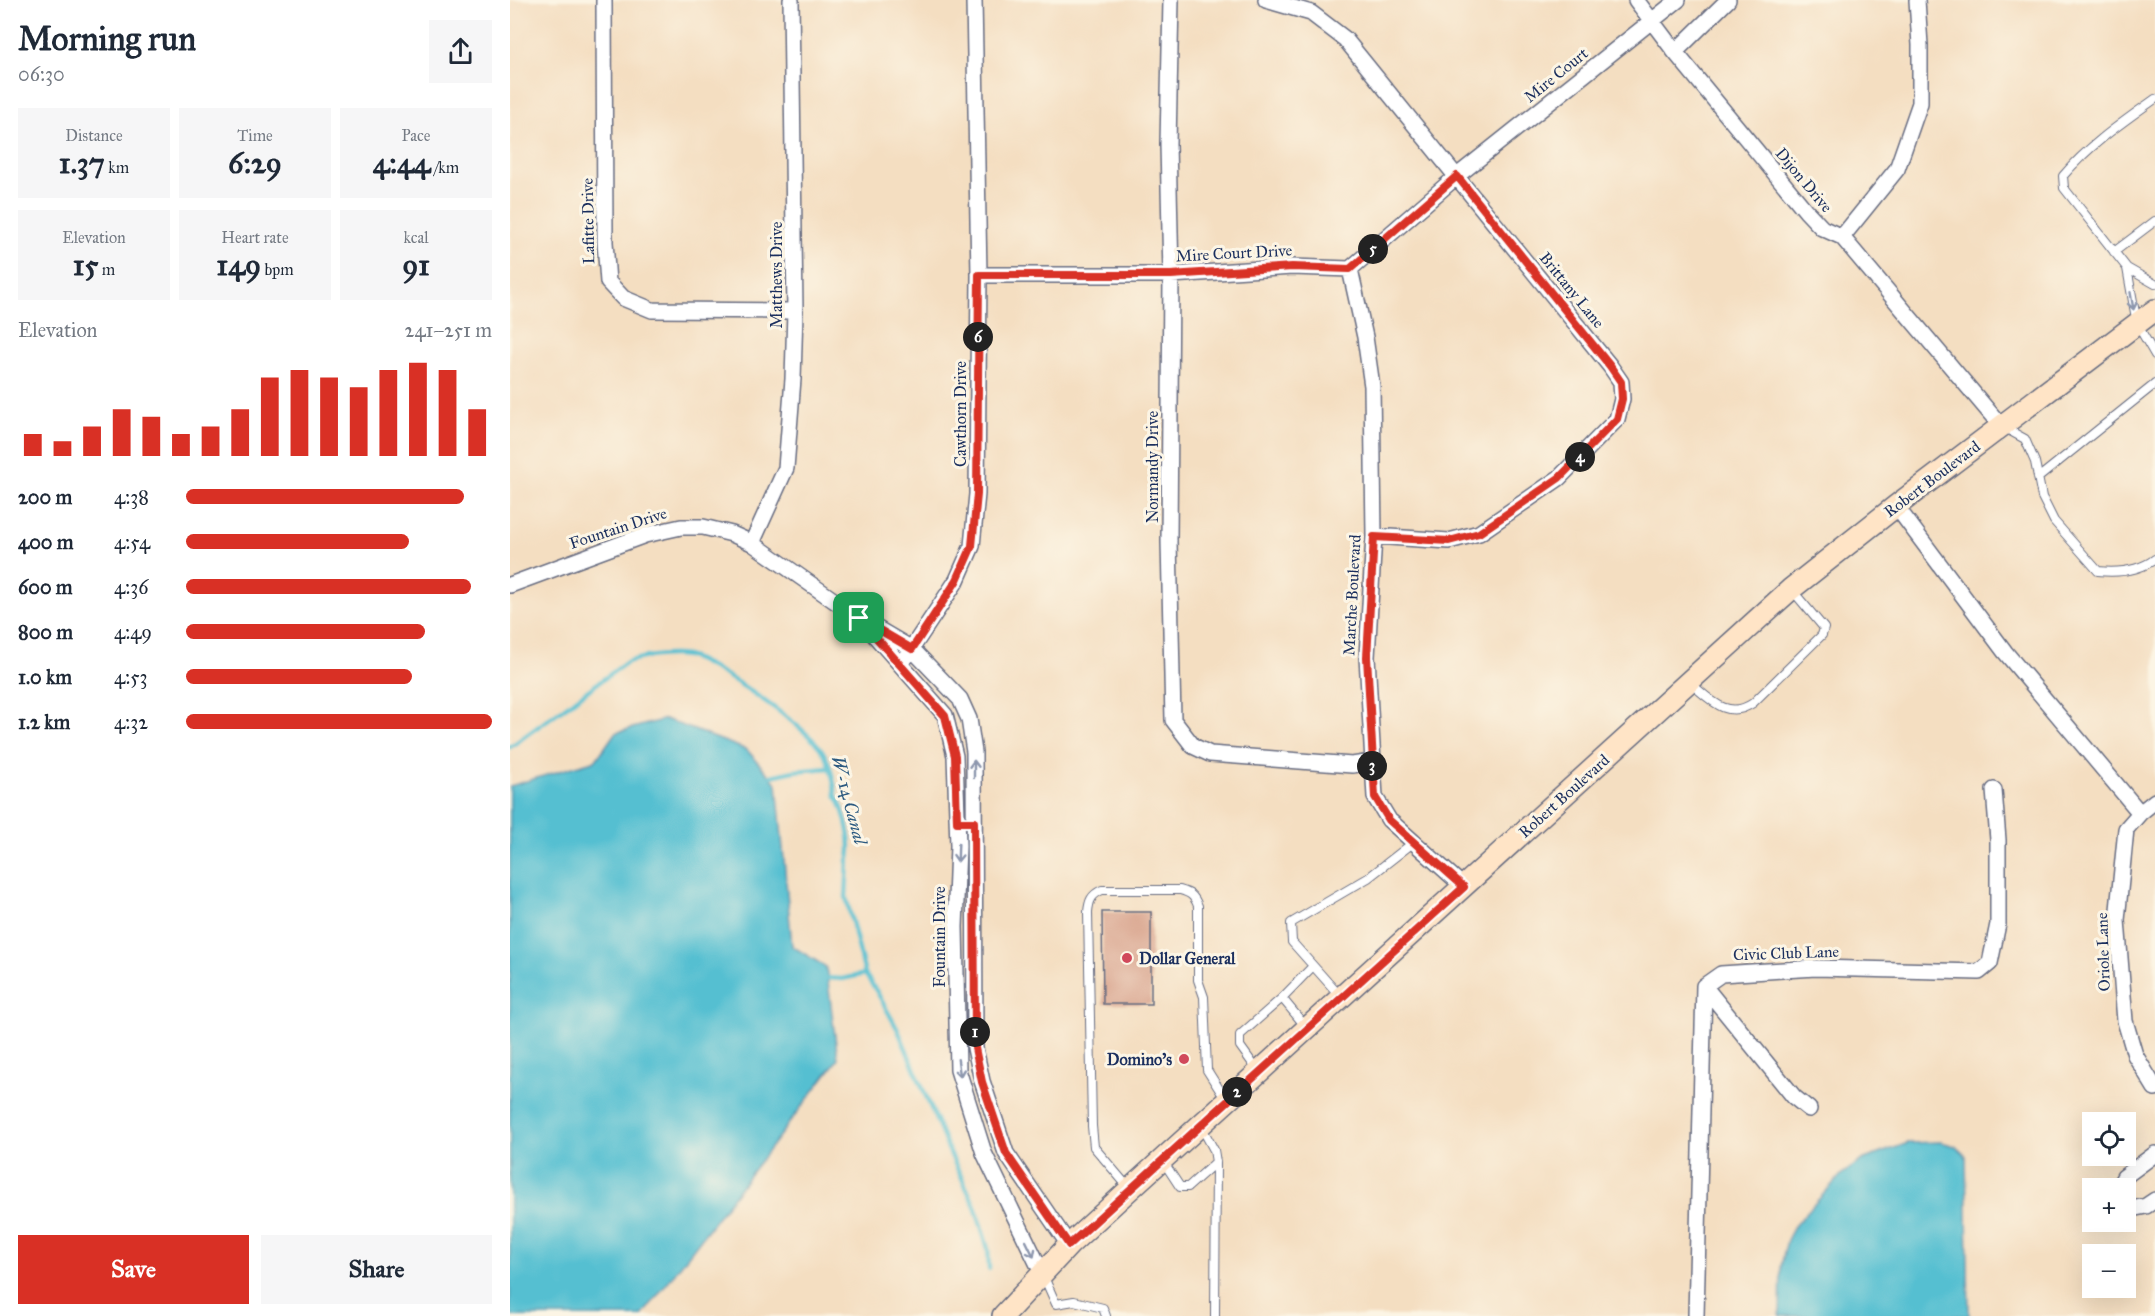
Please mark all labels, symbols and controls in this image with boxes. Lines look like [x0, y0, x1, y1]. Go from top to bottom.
text: Morning run [18, 19, 196, 59]
button: share [429, 20, 492, 83]
street label: Mire Court [1520, 43, 1592, 106]
text: 06:30 [18, 62, 65, 86]
text: Distance [65, 126, 123, 145]
text: Time [237, 126, 273, 145]
text: Pace [401, 126, 431, 145]
street label: Dijon Drive [1772, 144, 1837, 216]
text: 1.37 [59, 145, 105, 181]
text: 6:29 [228, 145, 282, 181]
text: 4:44 [373, 145, 431, 181]
text: km [105, 158, 129, 177]
text: /km [431, 158, 459, 177]
street label: Lafitte Drive [578, 177, 598, 264]
street label: Matthews Drive [767, 221, 786, 328]
text: Elevation [62, 228, 126, 247]
text: Heart rate [221, 228, 289, 247]
text: kcal [403, 228, 429, 247]
pin: 5 [1358, 234, 1388, 264]
text: 5 [1369, 239, 1377, 258]
street label: Mire Court Drive [1175, 240, 1293, 266]
text: 15 [73, 247, 98, 283]
text: 149 [216, 247, 261, 283]
text: 91 [402, 247, 430, 283]
street label: Brittany Lane [1536, 248, 1609, 332]
text: m [98, 260, 115, 279]
text: bpm [261, 260, 294, 279]
one-way arrow [2127, 290, 2138, 310]
text: Elevation [18, 318, 97, 342]
text: 241–251 m [405, 318, 492, 342]
pin: 6 [963, 322, 993, 352]
text: 6 [974, 327, 982, 346]
street label: Cawthorn Drive [951, 361, 970, 467]
street label: Normandy Drive [1143, 411, 1162, 523]
street label: Robert Boulevard [1880, 437, 1984, 521]
pin: 4 [1565, 442, 1595, 472]
text: 4 [1576, 447, 1584, 466]
text: 200 m [18, 485, 72, 509]
text: 4:38 [114, 485, 149, 509]
street label: Fountain Drive [567, 503, 669, 553]
text: 400 m [18, 530, 74, 554]
text: 4:54 [114, 530, 150, 554]
street label: Marche Boulevard [1339, 534, 1365, 656]
text: 600 m [18, 575, 73, 599]
text: 4:36 [114, 575, 148, 599]
pin [833, 592, 884, 643]
icon: arrive [842, 601, 875, 634]
text: 800 m [18, 620, 73, 644]
text: 4:49 [114, 620, 152, 644]
text: 1.0 km [18, 665, 72, 689]
text: 4:53 [114, 665, 147, 689]
text: 1.2 km [18, 710, 70, 734]
text: 4:32 [114, 710, 148, 734]
street label: Robert Boulevard [1515, 750, 1613, 842]
pin: 3 [1357, 751, 1387, 781]
water label: W-14 Canal [827, 753, 872, 849]
text: 3 [1369, 756, 1375, 775]
one-way arrow [968, 760, 980, 780]
one-way arrow [952, 842, 964, 862]
street label: Fountain Drive [930, 886, 949, 988]
street label: Oriole Lane [2092, 912, 2114, 992]
street label: Civic Club Lane [1733, 942, 1840, 964]
place label: Dollar General [1139, 949, 1236, 968]
marker: Dollar General [1120, 951, 1134, 965]
pin: 1 [960, 1017, 990, 1047]
text: 1 [972, 1022, 978, 1041]
place label: Domino's [1107, 1050, 1172, 1069]
marker: Domino's [1177, 1052, 1191, 1066]
one-way arrow [954, 1058, 965, 1078]
pin: 2 [1222, 1077, 1252, 1107]
text: 2 [1233, 1082, 1241, 1101]
map controls [2082, 1112, 2136, 1298]
button: locate [2082, 1112, 2136, 1166]
button: + [2082, 1178, 2136, 1232]
button: Save [18, 1235, 249, 1304]
button: Share [261, 1235, 492, 1304]
one-way arrow [1025, 1240, 1037, 1258]
button: − [2082, 1244, 2136, 1298]

